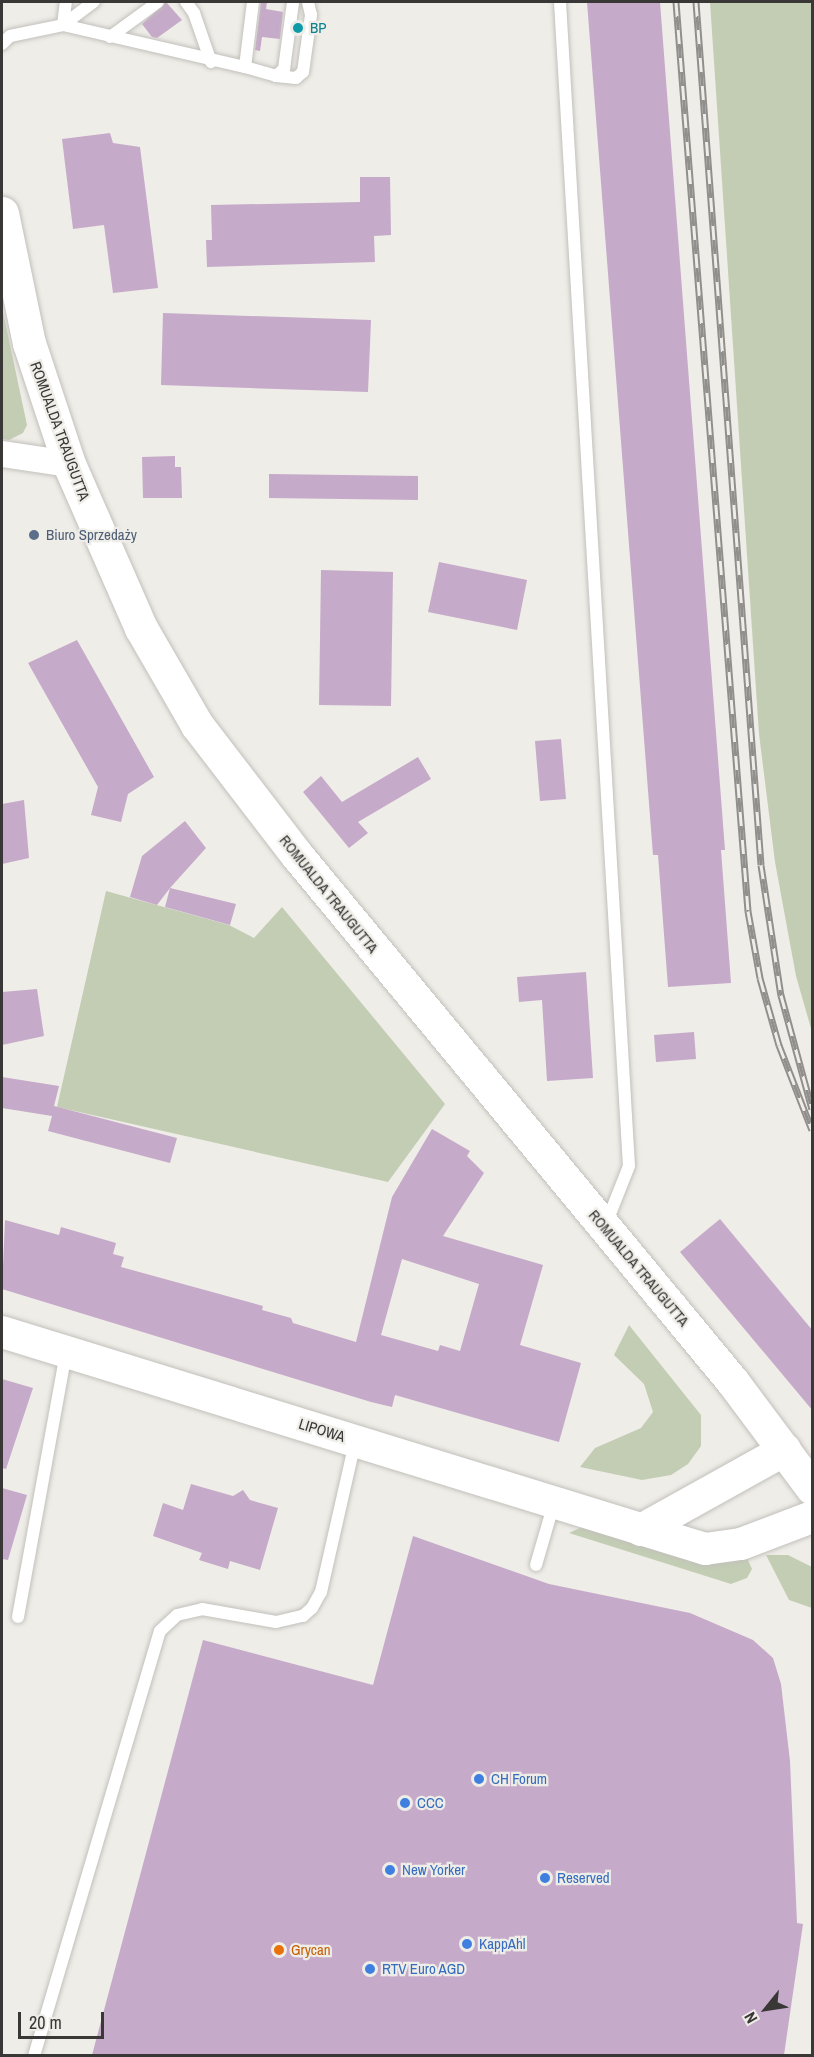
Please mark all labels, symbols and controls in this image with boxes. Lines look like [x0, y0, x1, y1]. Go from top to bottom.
place label: BP [310, 19, 326, 37]
marker: BP [291, 21, 305, 35]
street label: ROMUALDA TRAUGUTTA [26, 359, 94, 503]
place label: Biuro Sprzedaży [46, 526, 137, 544]
marker: Biuro Sprzedaży [27, 528, 41, 542]
street label: ROMUALDA TRAUGUTTA [276, 831, 382, 957]
street label: ROMUALDA TRAUGUTTA [585, 1206, 693, 1330]
street label: LIPOWA [297, 1414, 347, 1446]
place label: CH Forum [491, 1770, 547, 1788]
marker: CH Forum [472, 1772, 486, 1786]
place label: CCC [417, 1794, 444, 1812]
marker: CCC [398, 1796, 412, 1810]
place label: New Yorker [402, 1861, 465, 1879]
marker: New Yorker [383, 1863, 397, 1877]
place label: Reserved [557, 1869, 610, 1887]
marker: Reserved [538, 1871, 552, 1885]
place label: KappAhl [479, 1935, 525, 1953]
marker: KappAhl [460, 1937, 474, 1951]
place label: Grycan [291, 1941, 331, 1959]
marker: Grycan [272, 1943, 286, 1957]
place label: RTV Euro AGD [382, 1960, 466, 1978]
marker: RTV Euro AGD [363, 1962, 377, 1976]
north arrow [736, 1979, 796, 2039]
scale bar [21, 2000, 106, 2038]
text: N [739, 2008, 762, 2028]
text: 20 m [29, 2010, 62, 2035]

